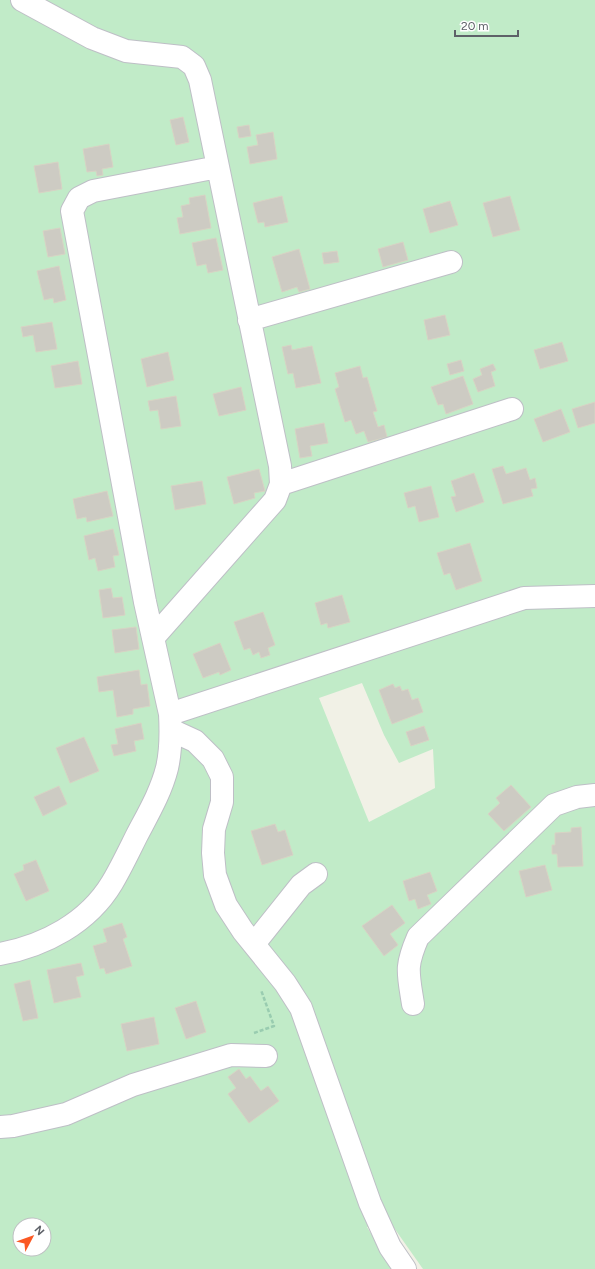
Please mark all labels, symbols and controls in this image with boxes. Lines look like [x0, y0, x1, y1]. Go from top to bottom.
scale bar [455, 12, 518, 38]
text: 20 m [461, 19, 489, 33]
north arrow [12, 1217, 52, 1257]
text: N [31, 1223, 47, 1238]

